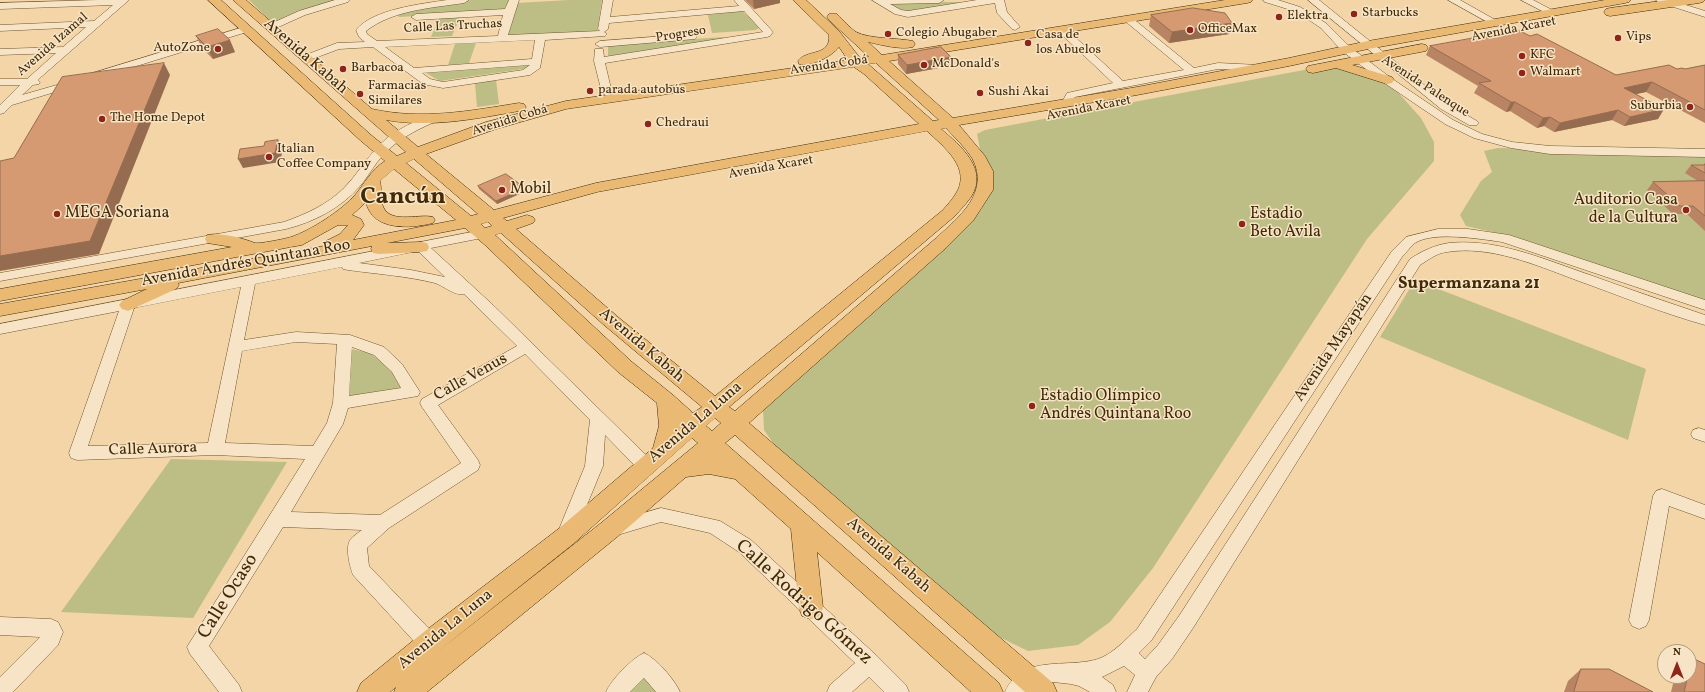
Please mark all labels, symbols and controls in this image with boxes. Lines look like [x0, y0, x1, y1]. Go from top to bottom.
place label: Starbucks [1362, 6, 1418, 22]
place label: Elektra [1287, 9, 1328, 25]
marker: Starbucks [1349, 9, 1359, 19]
street label: Avenida Izamal [14, 10, 92, 80]
marker: Elektra [1274, 12, 1284, 22]
street label: Avenida Xcaret [1470, 14, 1558, 46]
street label: Avenida Kabah [259, 15, 351, 99]
street label: Calle Las Truchas [403, 17, 503, 37]
place label: OfficeMax [1198, 22, 1257, 38]
street label: Progreso [655, 23, 707, 47]
marker: OfficeMax [1185, 25, 1195, 35]
place label: Colegio Abugaber [896, 26, 997, 42]
place label: Casa de los Abuelos [1036, 28, 1101, 59]
marker: Colegio Abugaber [883, 29, 893, 39]
place label: Vips [1626, 30, 1651, 46]
marker: Vips [1613, 33, 1623, 43]
marker: Casa de los Abuelos [1023, 38, 1033, 48]
place label: AutoZone [153, 41, 210, 57]
marker: AutoZone [213, 44, 223, 54]
place label: KFC [1530, 48, 1555, 64]
marker: KFC [1517, 51, 1527, 61]
street label: Avenida Cobá [789, 53, 869, 79]
street label: Avenida Palenque [1378, 53, 1472, 121]
place label: McDonald's [932, 57, 1000, 73]
marker: McDonald's [919, 60, 929, 70]
place label: Barbacoa [351, 61, 404, 77]
marker: Barbacoa [338, 64, 348, 74]
place label: Walmart [1530, 65, 1580, 81]
marker: Walmart [1517, 68, 1527, 78]
place label: Farmacias Similares [368, 79, 426, 110]
place label: parada autobús [598, 83, 685, 99]
place label: Sushi Akai [988, 85, 1049, 101]
marker: parada autobús [585, 86, 595, 96]
marker: Sushi Akai [975, 88, 985, 98]
marker: Farmacias Similares [355, 89, 365, 99]
street label: Avenida Xcaret [1045, 93, 1133, 125]
place label: Suburbia [1630, 99, 1682, 115]
street label: Avenida Cobá [470, 102, 550, 140]
marker: Suburbia [1685, 102, 1695, 112]
place label: The Home Depot [110, 111, 205, 127]
marker: The Home Depot [97, 114, 107, 124]
place label: Chedraui [656, 116, 709, 132]
marker: Chedraui [643, 119, 653, 129]
place label: Italian Coffee Company [277, 142, 371, 173]
marker: Italian Coffee Company [264, 152, 274, 162]
street label: Avenida Xcaret [727, 153, 815, 183]
place label: Mobil [510, 180, 551, 200]
district label: Cancún [360, 185, 446, 213]
marker: Mobil [497, 185, 507, 195]
place label: Auditorio Casa de la Cultura [1574, 191, 1678, 229]
place label: MEGA Soriana [65, 204, 170, 224]
place label: Estadio Beto Avila [1250, 205, 1321, 243]
marker: Auditorio Casa de la Cultura [1681, 205, 1691, 215]
marker: MEGA Soriana [52, 209, 62, 219]
marker: Estadio Beto Avila [1237, 219, 1247, 229]
street label: Avenida Andrés Quintana Roo [140, 236, 352, 292]
district label: Supermanzana 21 [1398, 275, 1540, 295]
street label: Avenida Mayapán [1291, 290, 1377, 406]
street label: Avenida Kabah [594, 305, 688, 387]
street label: Calle Venus [431, 350, 511, 406]
street label: Avenida La Luna [645, 378, 747, 468]
place label: Estadio Olímpico Andrés Quintana Roo [1040, 387, 1191, 425]
marker: Estadio Olímpico Andrés Quintana Roo [1027, 401, 1037, 411]
street label: Calle Aurora [108, 439, 198, 461]
street label: Avenida Kabah [842, 514, 934, 598]
street label: Calle Rodrigo Gómez [730, 536, 876, 670]
street label: Calle Ocaso [194, 550, 264, 644]
street label: Avenida La Luna [395, 586, 497, 674]
north arrow [1657, 644, 1697, 684]
text: N [1673, 645, 1681, 660]

